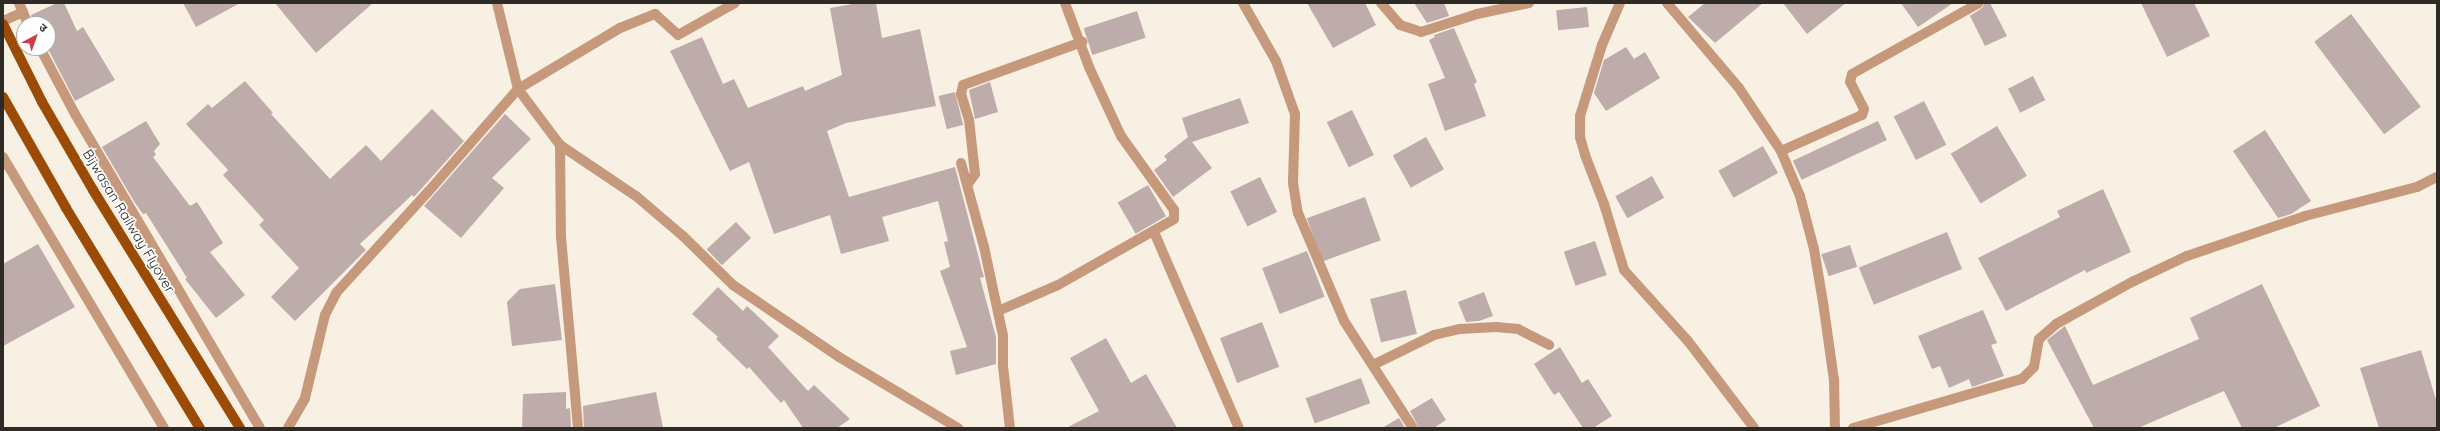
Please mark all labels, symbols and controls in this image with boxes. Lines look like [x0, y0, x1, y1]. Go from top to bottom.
north arrow [16, 16, 56, 56]
text: उ [36, 20, 50, 35]
street label: Bijwasan Railway Flyover [79, 146, 179, 296]

